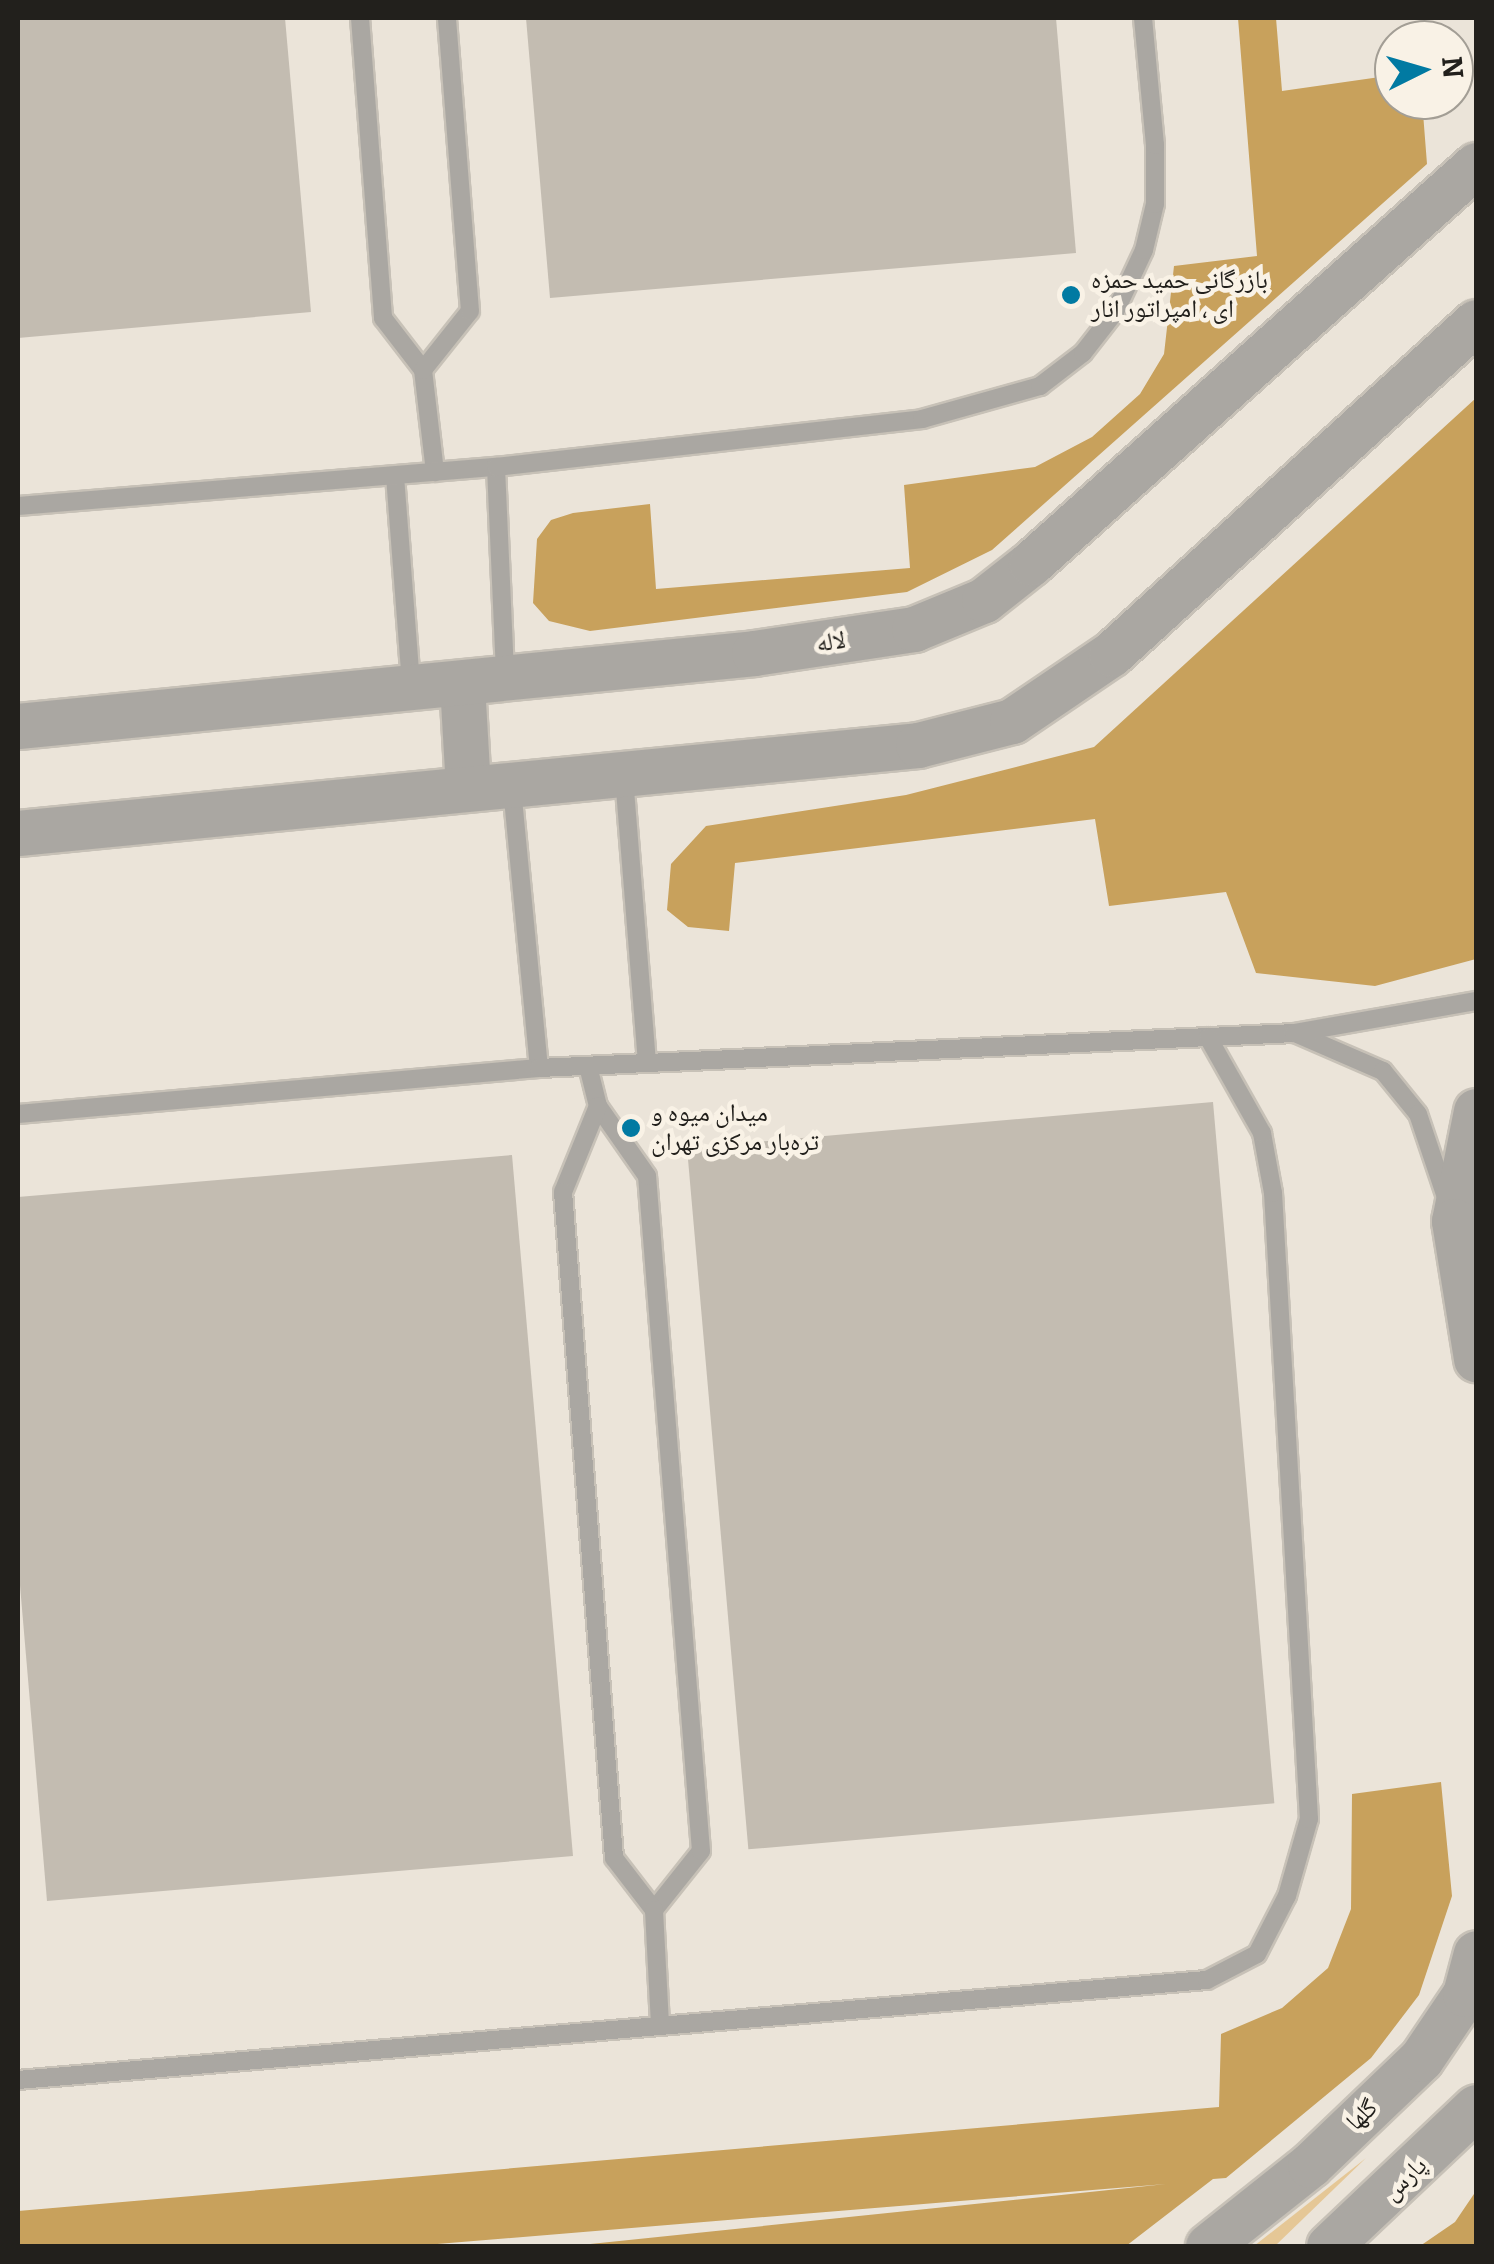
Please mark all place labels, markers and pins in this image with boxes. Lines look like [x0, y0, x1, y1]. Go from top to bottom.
place label: بازرگانی حمید حمزه ای ، امپراتور انار [1091, 266, 1268, 325]
marker: بازرگانی حمید حمزه ای ، امپراتور انار [1060, 284, 1082, 306]
place label: میدان میوه و تره‌بار مرکزی تهران [651, 1099, 819, 1158]
marker: میدان میوه و تره‌بار مرکزی تهران [620, 1117, 642, 1139]

